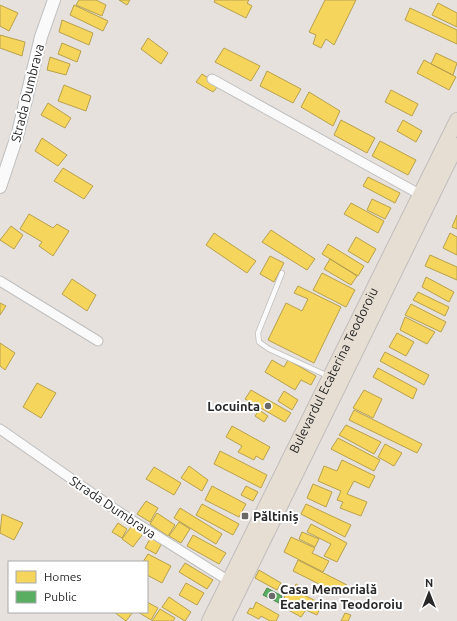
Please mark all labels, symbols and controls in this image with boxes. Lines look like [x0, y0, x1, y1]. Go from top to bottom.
street label: Strada Dumbrava [8, 42, 46, 144]
street label: Bulevardul Ecaterina Teodoroiu [286, 285, 380, 455]
place label: Locuinta [207, 399, 260, 413]
marker: Locuinta [263, 401, 273, 411]
street label: Strada Dumbrava [67, 473, 159, 541]
place label: Păltiniș [253, 509, 299, 524]
marker: Păltiniș [240, 511, 250, 521]
legend [8, 561, 148, 613]
text: Homes [44, 570, 82, 583]
north arrow [409, 573, 449, 613]
text: N [425, 577, 433, 589]
place label: Casa Memorială Ecaterina Teodoroiu [280, 582, 403, 611]
text: Public [44, 590, 77, 603]
marker: Casa Memorială Ecaterina Teodoroiu [267, 591, 277, 601]

